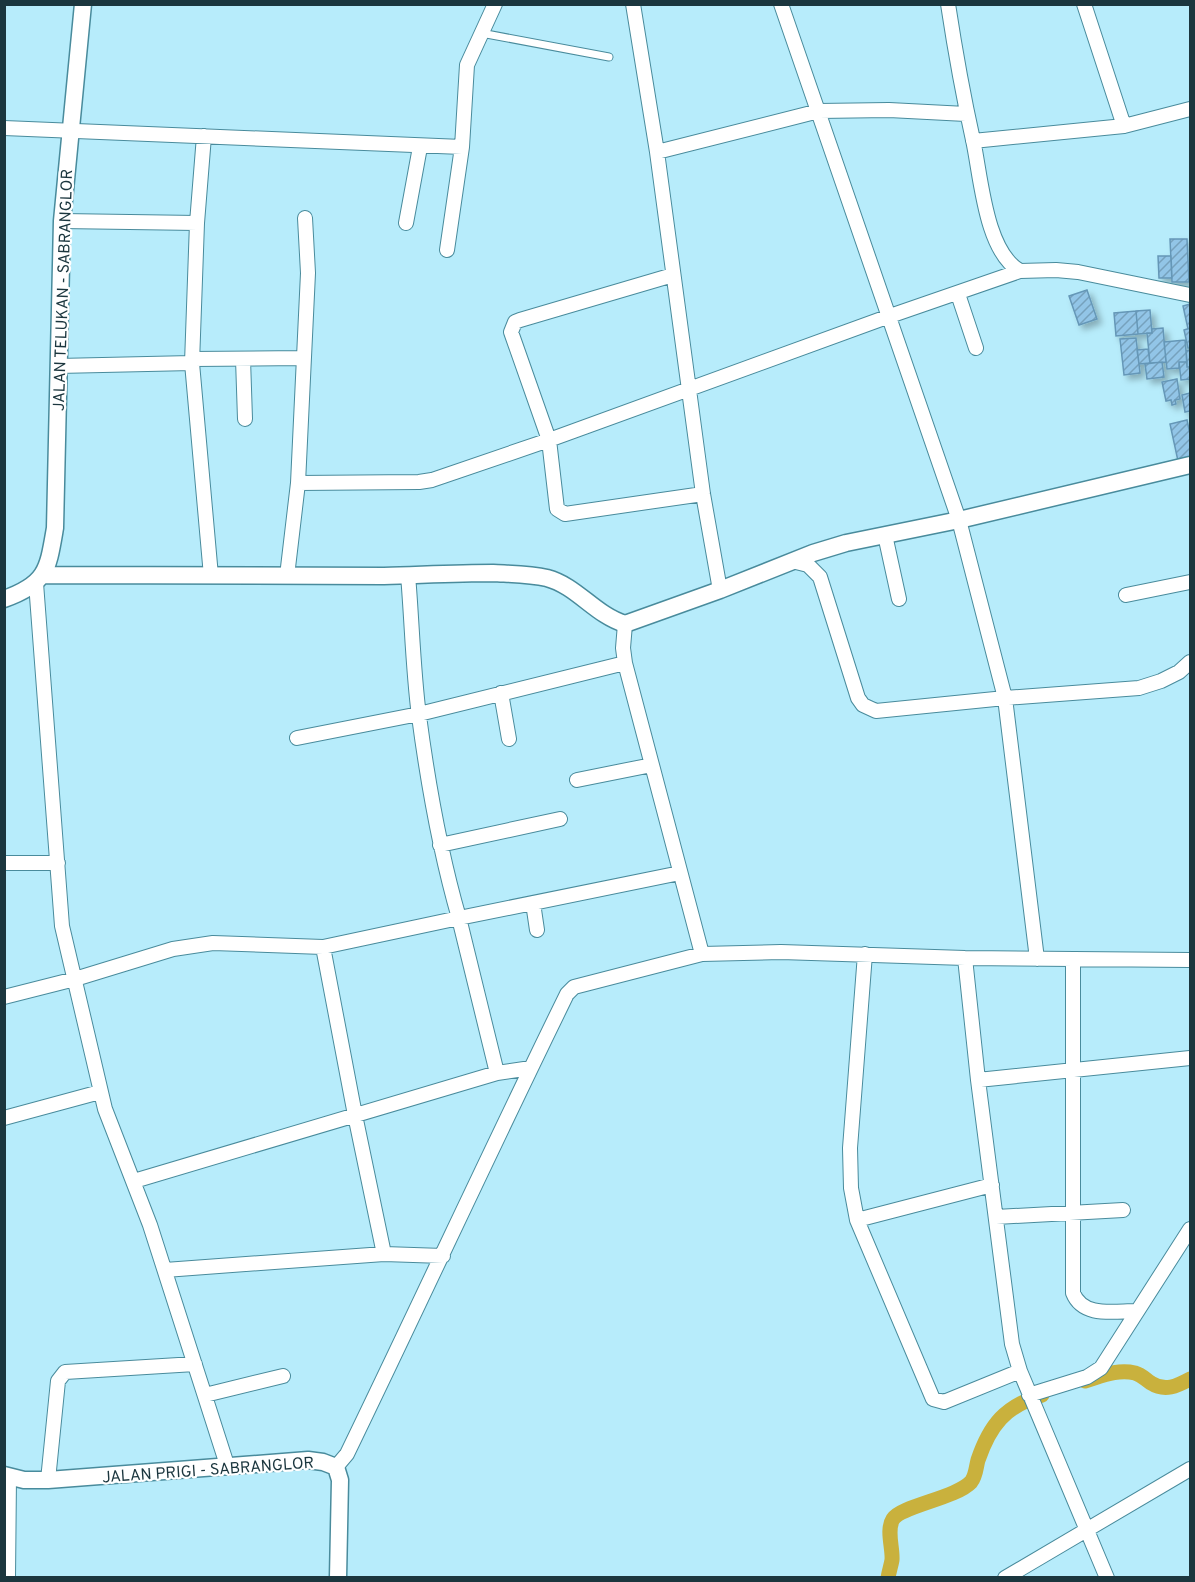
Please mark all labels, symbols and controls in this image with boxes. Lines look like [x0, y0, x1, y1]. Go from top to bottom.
street label: JALAN TELUKAN - SABRANGLOR [50, 169, 78, 411]
street label: JALAN PRIGI - SABRANGLOR [101, 1454, 315, 1488]

